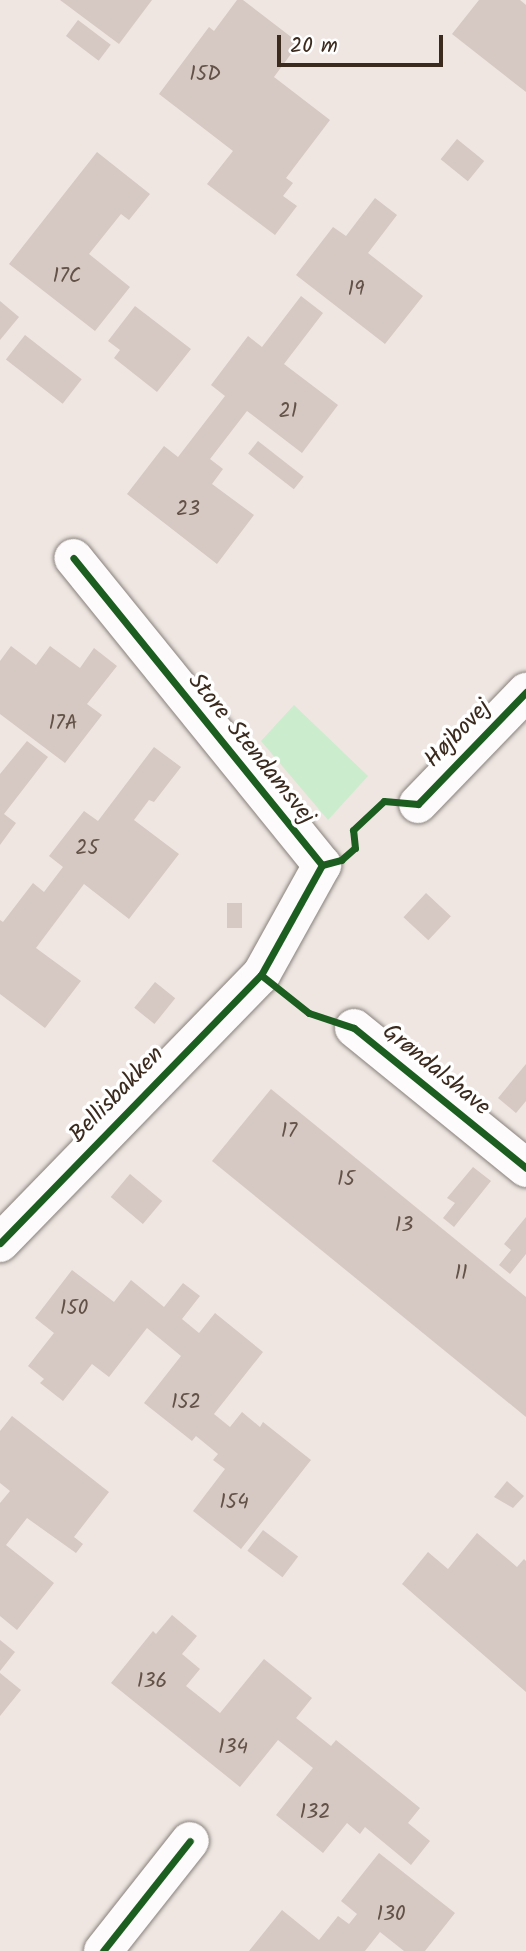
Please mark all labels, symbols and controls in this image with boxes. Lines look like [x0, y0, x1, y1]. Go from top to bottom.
scale bar [281, 21, 447, 65]
text: 20 m [290, 30, 338, 63]
house number: 15D [189, 62, 221, 88]
house number: 17C [53, 264, 81, 290]
house number: 19 [348, 277, 364, 303]
house number: 21 [279, 399, 297, 425]
house number: 23 [176, 497, 200, 523]
street label: Store Stendamsvej [181, 667, 321, 831]
street label: Højbovej [419, 694, 497, 774]
house number: 17A [48, 711, 78, 737]
house number: 25 [75, 836, 99, 862]
street label: Grøndalshave [376, 1018, 496, 1122]
street label: Bellisbakken [64, 1040, 170, 1150]
house number: 17 [281, 1119, 297, 1145]
house number: 15 [337, 1167, 355, 1193]
house number: 13 [395, 1213, 413, 1239]
house number: 11 [454, 1261, 468, 1287]
house number: 150 [60, 1296, 88, 1322]
house number: 152 [171, 1390, 201, 1416]
house number: 154 [219, 1490, 249, 1516]
house number: 136 [137, 1669, 167, 1695]
house number: 134 [218, 1735, 248, 1761]
house number: 132 [300, 1800, 330, 1826]
house number: 130 [376, 1902, 406, 1928]

